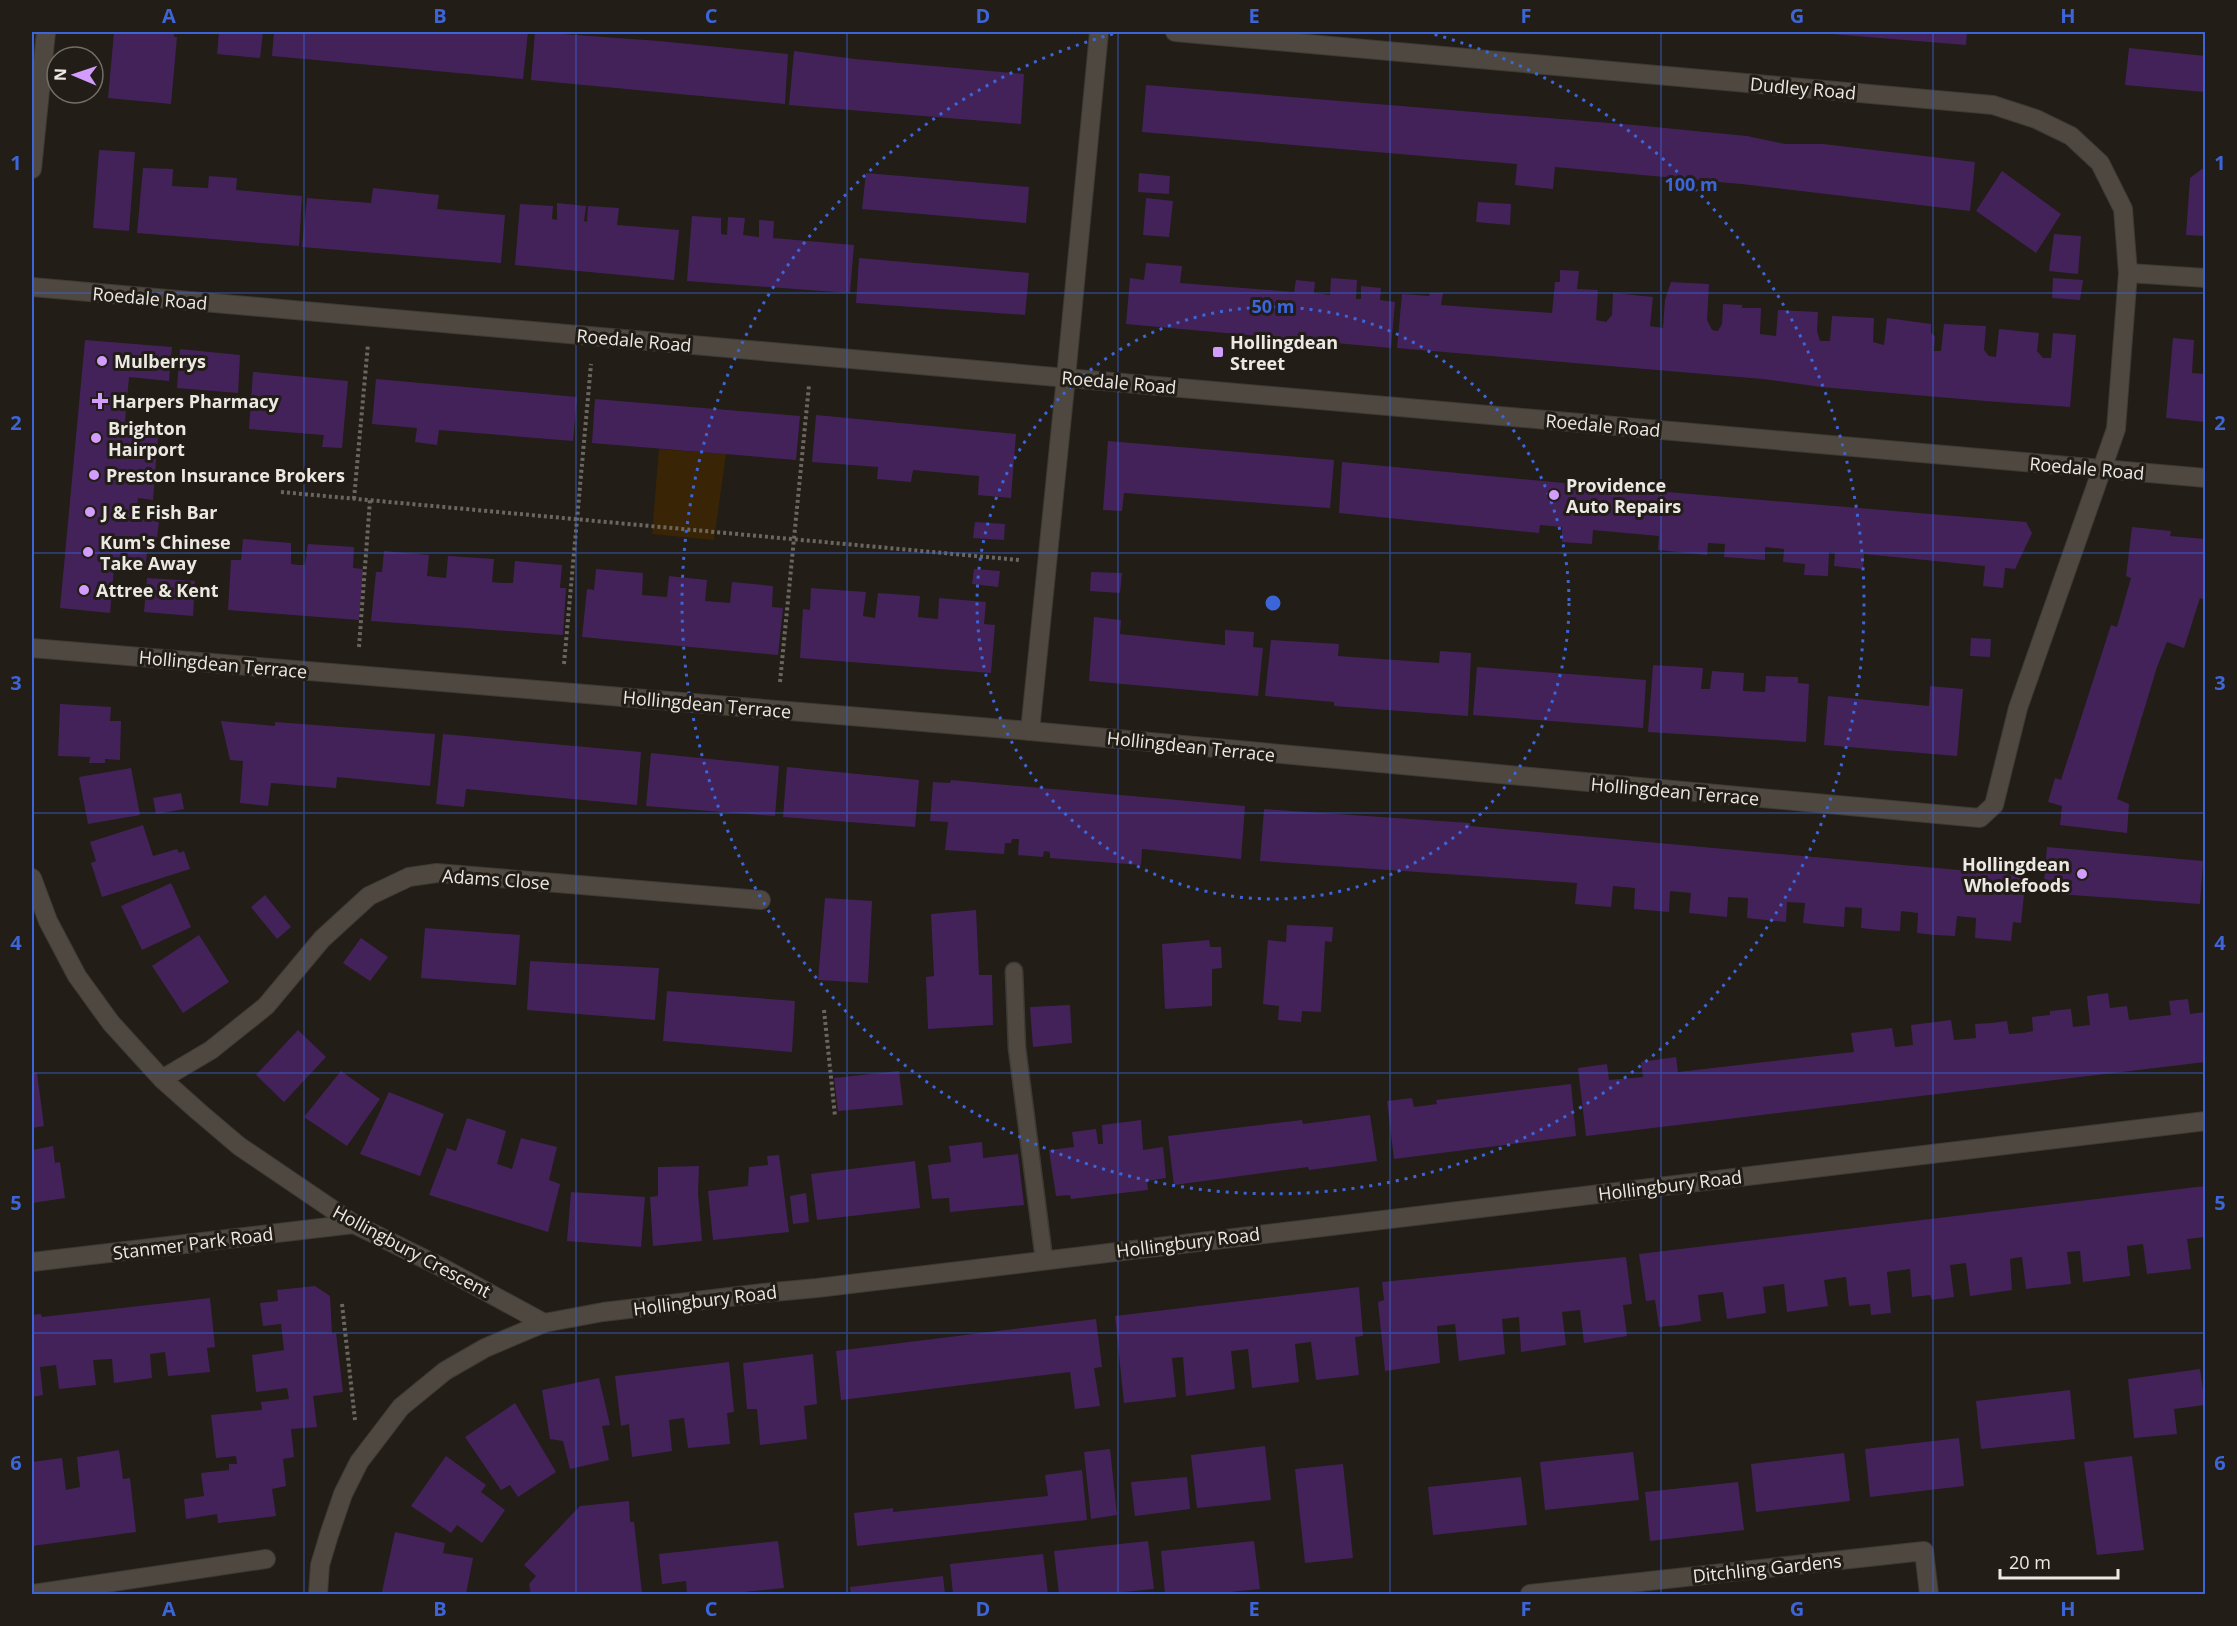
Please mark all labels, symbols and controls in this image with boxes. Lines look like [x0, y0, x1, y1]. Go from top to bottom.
text: A [162, 2, 176, 29]
text: B [433, 2, 447, 29]
text: C [705, 2, 718, 29]
text: D [976, 2, 990, 29]
text: E [1248, 2, 1260, 29]
text: F [1521, 2, 1531, 29]
text: G [1790, 2, 1804, 29]
text: H [2060, 2, 2076, 29]
north arrow [45, 45, 105, 105]
text: N [49, 68, 71, 81]
street label: Dudley Road [1749, 71, 1857, 105]
text: 1 [10, 149, 22, 176]
text: 1 [2214, 149, 2226, 176]
text: 100 m [1664, 172, 1718, 196]
street label: Roedale Road [92, 281, 208, 315]
text: 50 m [1252, 294, 1294, 318]
street label: Roedale Road [576, 323, 692, 357]
place label: Hollingdean Street [1230, 330, 1338, 375]
marker: Hollingdean Street [1211, 345, 1225, 359]
place label: Mulberrys [114, 349, 206, 373]
marker: Mulberrys [95, 354, 109, 368]
street label: Roedale Road [1061, 365, 1177, 399]
place label: Harpers Pharmacy [112, 389, 280, 413]
marker: Harpers Pharmacy [93, 394, 107, 408]
street label: Roedale Road [1545, 408, 1661, 442]
text: 2 [10, 409, 22, 436]
text: 2 [2214, 409, 2226, 436]
place label: Brighton Hairport [108, 416, 187, 461]
marker: Brighton Hairport [89, 431, 103, 445]
street label: Roedale Road [2029, 451, 2145, 485]
place label: Preston Insurance Brokers [106, 463, 345, 487]
marker: Preston Insurance Brokers [87, 468, 101, 482]
place label: Providence Auto Repairs [1566, 473, 1681, 518]
marker: Providence Auto Repairs [1547, 488, 1561, 502]
place label: J & E Fish Bar [100, 500, 218, 524]
marker: J & E Fish Bar [83, 505, 97, 519]
place label: Kum's Chinese Take Away [100, 530, 231, 575]
marker: Kum's Chinese Take Away [81, 545, 95, 559]
place label: Attree & Kent [96, 578, 219, 602]
marker: Attree & Kent [77, 583, 91, 597]
centre of rings [1263, 593, 1283, 613]
street label: Hollingdean Terrace [138, 645, 308, 683]
text: 3 [10, 669, 22, 696]
text: 3 [2214, 669, 2226, 696]
street label: Hollingdean Terrace [622, 685, 792, 723]
street label: Hollingdean Terrace [1106, 725, 1276, 767]
street label: Hollingdean Terrace [1590, 772, 1760, 810]
place label: Hollingdean Wholefoods [1962, 852, 2070, 897]
street label: Adams Close [441, 863, 551, 895]
marker: Hollingdean Wholefoods [2075, 867, 2089, 881]
text: 4 [10, 929, 22, 956]
text: 4 [2214, 929, 2226, 956]
street label: Hollingbury Road [1597, 1164, 1743, 1206]
text: 5 [10, 1189, 22, 1216]
text: 5 [2214, 1189, 2226, 1216]
street label: Hollingbury Crescent [329, 1199, 495, 1303]
street label: Stanmer Park Road [111, 1221, 275, 1265]
street label: Hollingbury Road [1115, 1221, 1261, 1263]
street label: Hollingbury Road [632, 1279, 778, 1321]
text: 6 [10, 1449, 22, 1476]
text: 6 [2214, 1449, 2226, 1476]
scale bar [2000, 1542, 2118, 1580]
street label: Ditchling Gardens [1691, 1548, 1843, 1588]
text: 20 m [2009, 1550, 2051, 1574]
text: A [162, 1595, 176, 1622]
text: B [433, 1595, 447, 1622]
text: C [705, 1595, 718, 1622]
text: D [976, 1595, 990, 1622]
text: E [1248, 1595, 1260, 1622]
text: F [1521, 1595, 1531, 1622]
text: G [1790, 1595, 1804, 1622]
text: H [2060, 1595, 2076, 1622]

